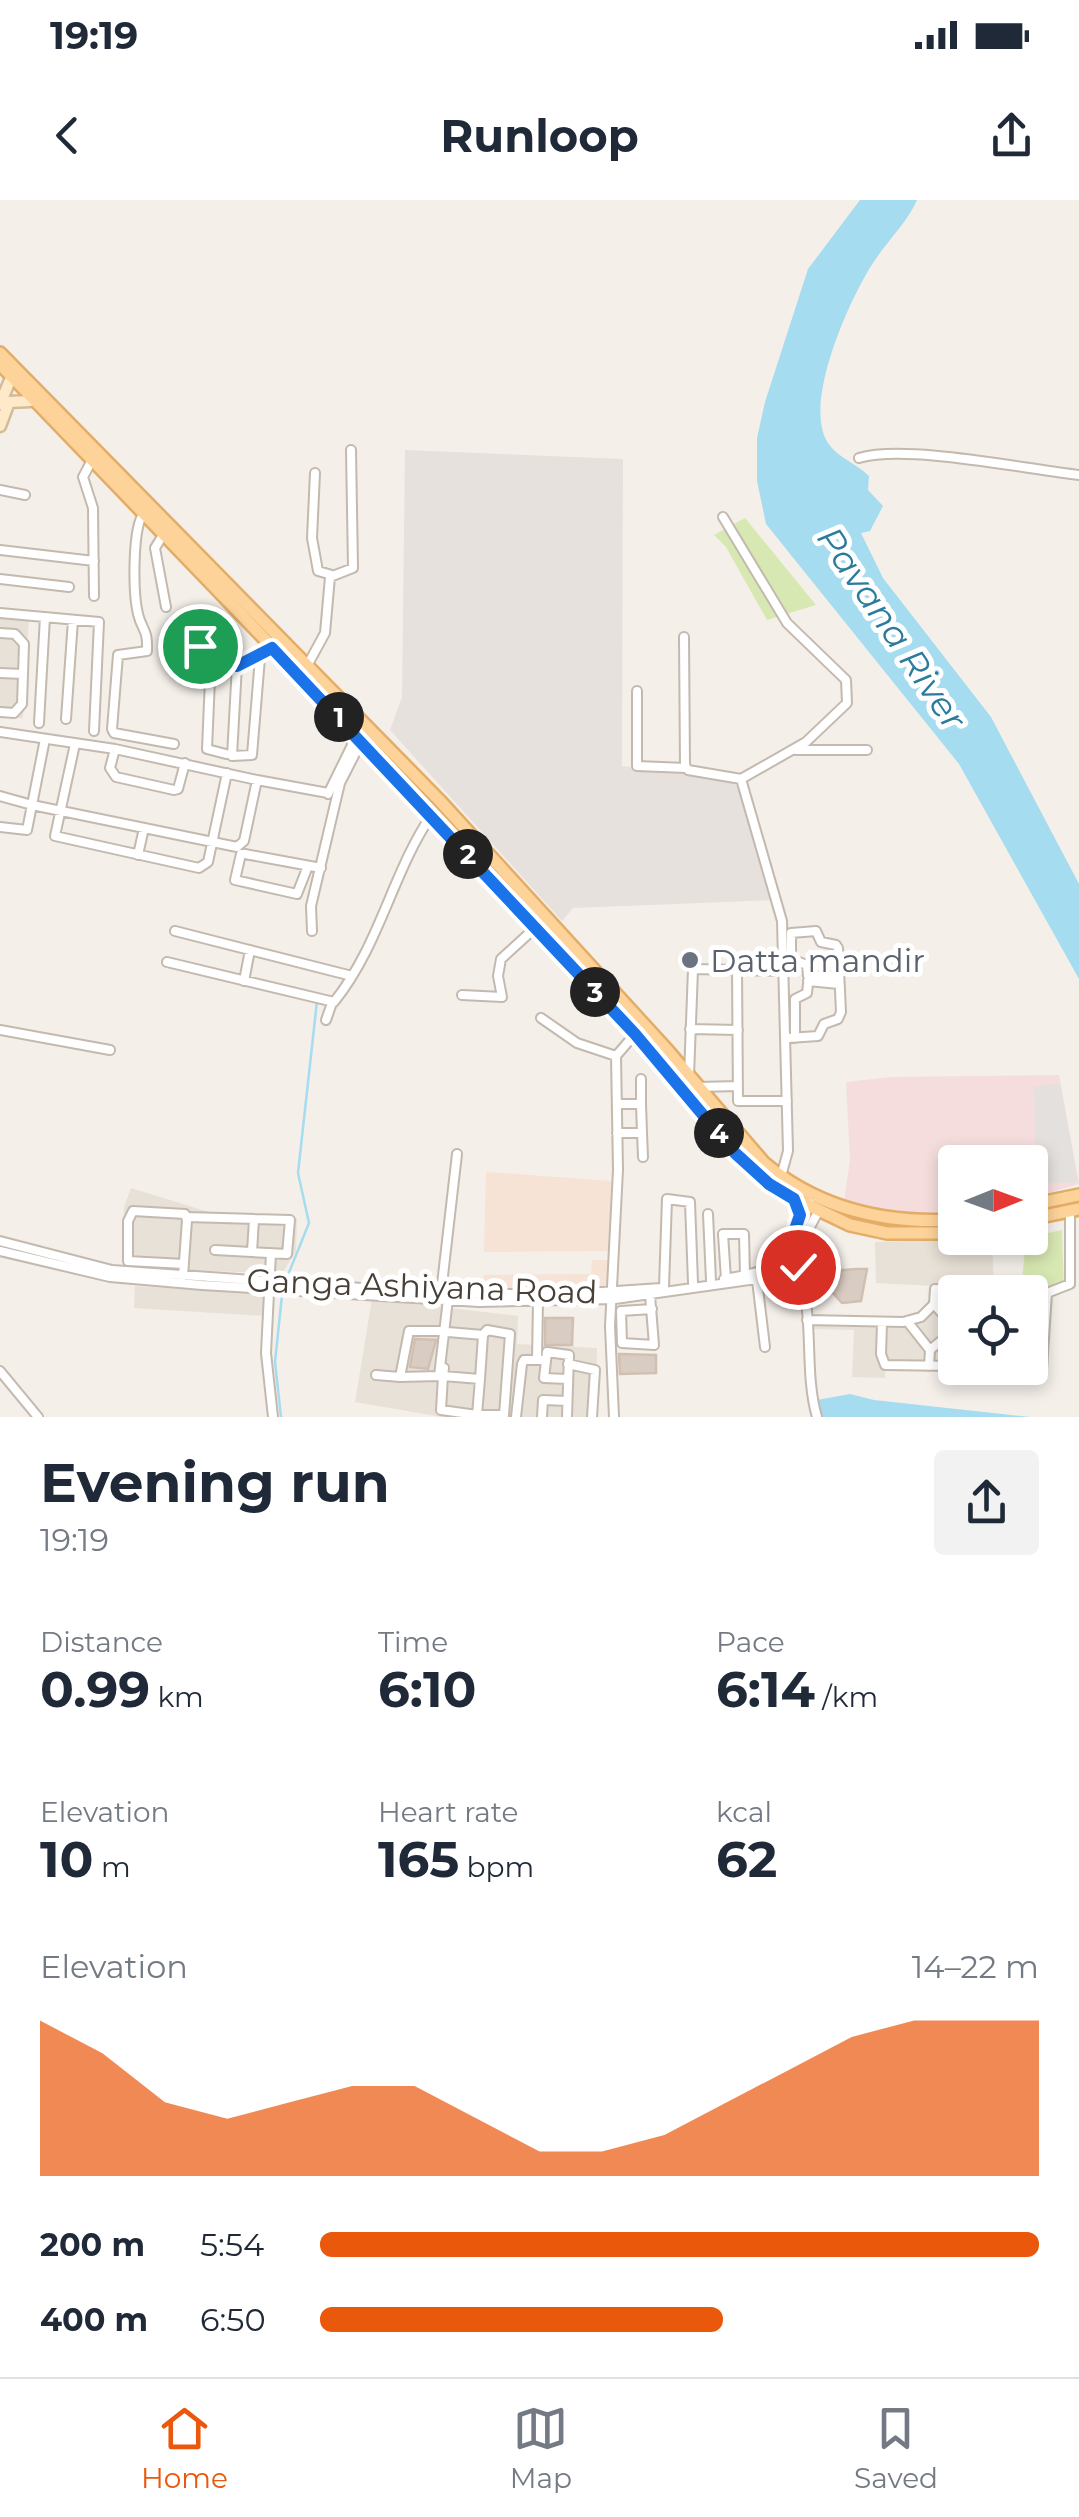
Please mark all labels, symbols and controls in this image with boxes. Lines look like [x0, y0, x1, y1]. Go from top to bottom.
text: 19:19 [50, 12, 138, 59]
icon: back [40, 108, 95, 163]
text: Runloop [440, 108, 639, 163]
icon: share [984, 108, 1039, 163]
water label: Pavana River [808, 518, 976, 738]
pin [158, 604, 243, 689]
icon: arrive [173, 619, 228, 674]
pin: 1 [314, 692, 364, 742]
text: 1 [334, 700, 344, 734]
pin: 2 [443, 829, 493, 879]
text: 2 [460, 837, 476, 871]
place label: Datta mandir [710, 941, 925, 980]
marker: Datta mandir [679, 949, 701, 971]
pin: 3 [570, 967, 620, 1017]
text: 3 [587, 975, 603, 1009]
pin: 4 [694, 1108, 744, 1158]
text: 4 [709, 1116, 729, 1150]
north arrow [938, 1145, 1048, 1255]
map controls [938, 1145, 1048, 1385]
pin [756, 1225, 841, 1310]
icon: check [771, 1240, 826, 1295]
street label: Ganga Ashiyana Road [246, 1260, 598, 1312]
button: locate [938, 1275, 1048, 1385]
text: Evening run [40, 1449, 390, 1516]
button: share [934, 1450, 1039, 1555]
text: 19:19 [40, 1520, 109, 1559]
text: Distance [40, 1625, 163, 1659]
text: Time [378, 1625, 448, 1659]
text: Pace [716, 1625, 785, 1659]
text: 0.99 [40, 1659, 150, 1720]
text: 6:10 [378, 1659, 477, 1720]
text: 6:14 [716, 1659, 815, 1720]
text: km [150, 1680, 204, 1714]
text: /km [815, 1680, 878, 1714]
text: Elevation [40, 1795, 169, 1829]
text: Heart rate [378, 1795, 519, 1829]
text: kcal [716, 1795, 772, 1829]
text: 10 [40, 1829, 94, 1890]
text: 165 [378, 1829, 459, 1890]
text: 62 [716, 1829, 777, 1890]
text: m [94, 1850, 131, 1884]
text: bpm [459, 1850, 534, 1884]
text: Elevation [40, 1947, 188, 1986]
text: 14–22 m [912, 1947, 1039, 1986]
text: 200 m [40, 2225, 145, 2264]
text: 5:54 [200, 2225, 264, 2264]
text: 400 m [40, 2300, 148, 2339]
text: 6:50 [200, 2300, 266, 2339]
tab: Home [141, 2401, 228, 2495]
tab: Map [510, 2401, 572, 2495]
tab: Saved [854, 2401, 938, 2495]

